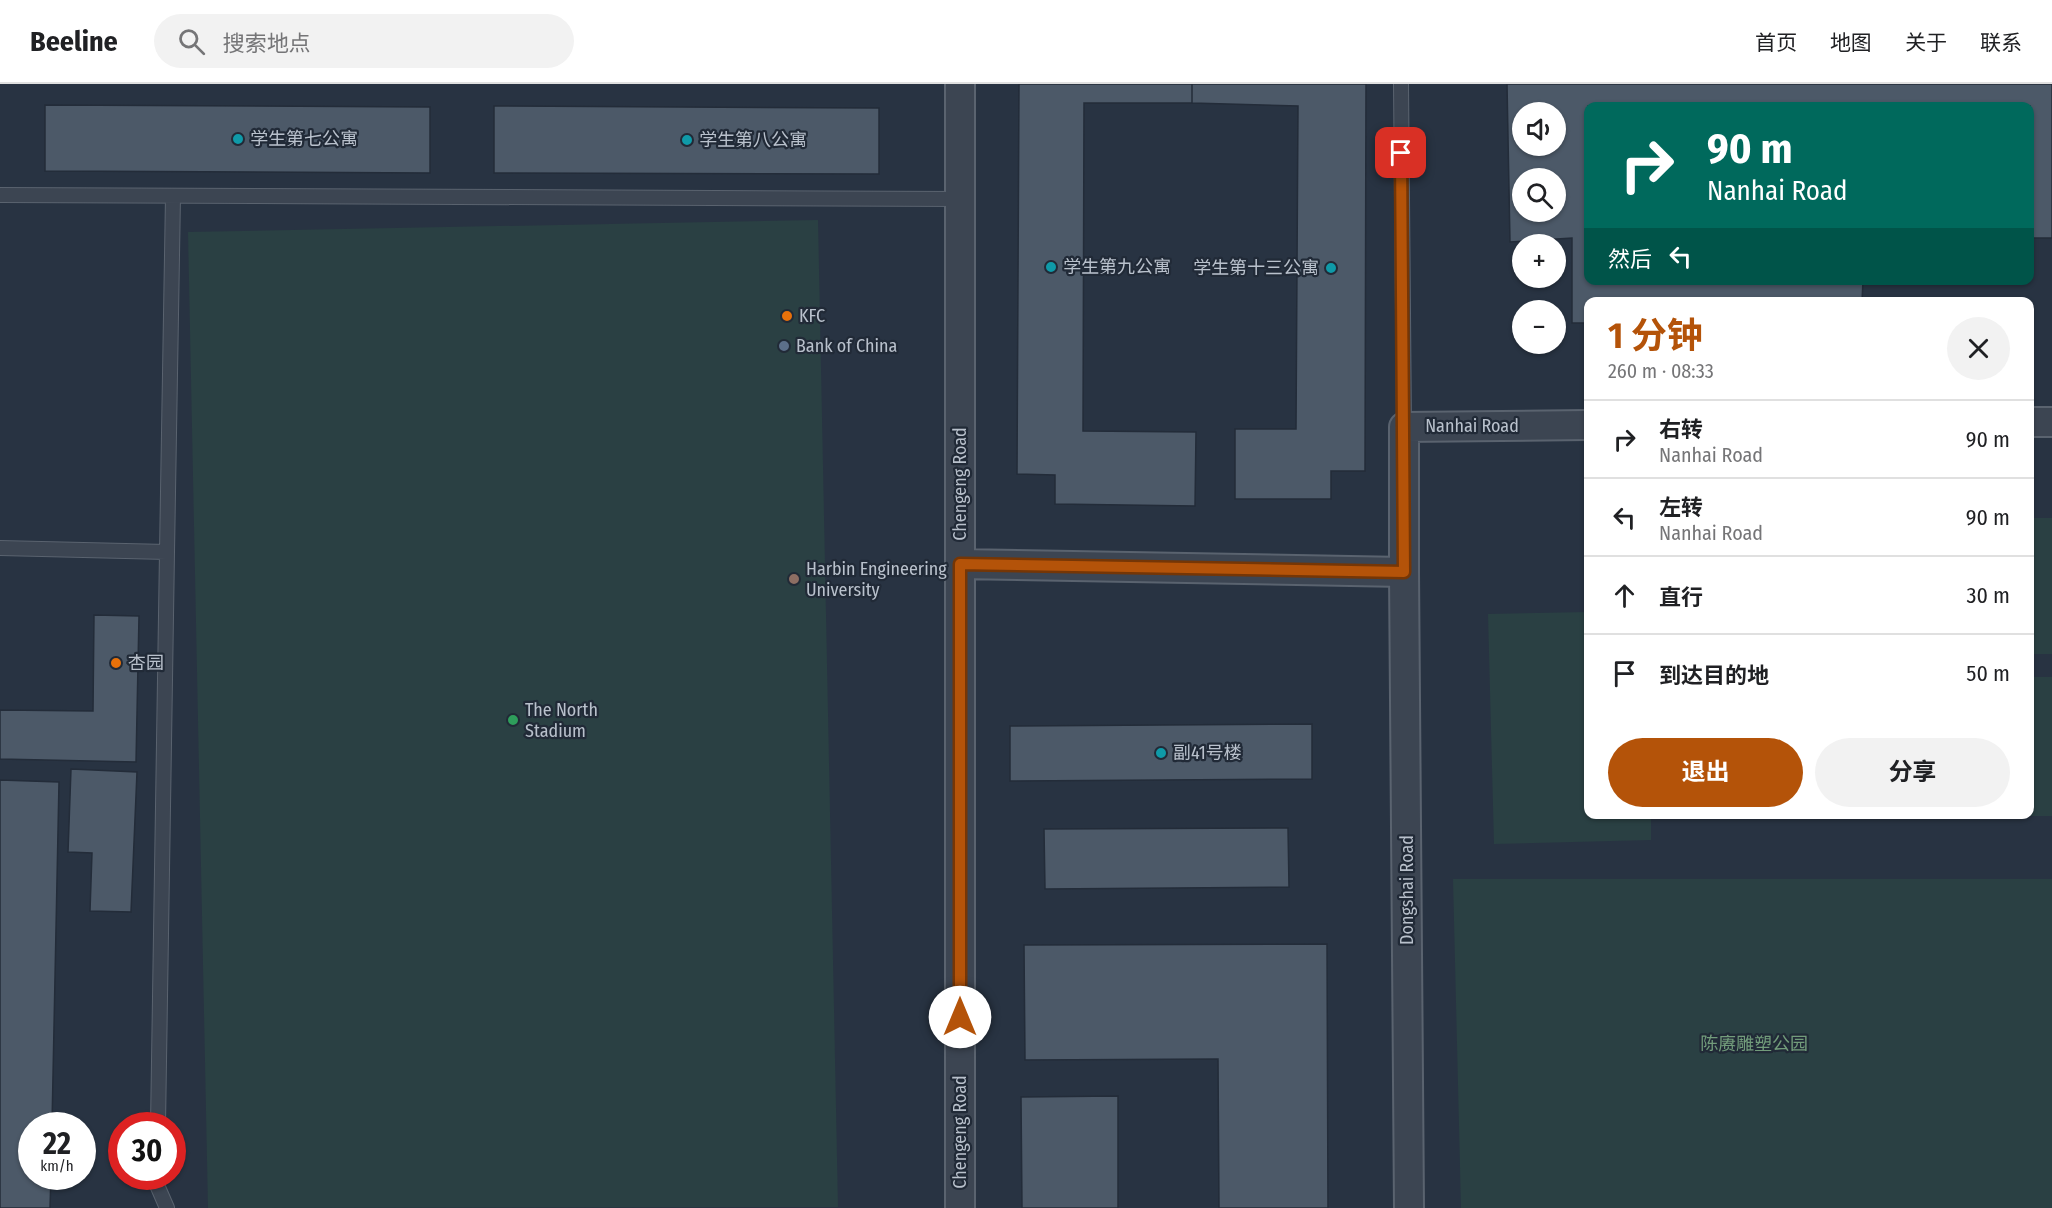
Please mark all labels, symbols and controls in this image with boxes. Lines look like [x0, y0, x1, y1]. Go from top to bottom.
search box [154, 14, 574, 68]
text: Beeline [30, 25, 118, 58]
icon: search [175, 25, 208, 58]
text: 搜索地点 [223, 30, 311, 57]
text: 首页 [1755, 30, 1797, 56]
text: 地图 [1830, 30, 1872, 56]
text: 关于 [1905, 30, 1947, 56]
text: 联系 [1980, 30, 2022, 56]
map controls [1512, 102, 1566, 354]
button: sound [1512, 102, 1566, 156]
text: 90 m [1707, 124, 1792, 174]
icon: right [1608, 126, 1686, 204]
pin [1375, 127, 1426, 178]
place label: 学生第七公寓 [250, 128, 358, 150]
place label: 学生第八公寓 [699, 129, 807, 151]
marker: 学生第七公寓 [231, 132, 245, 146]
marker: 学生第八公寓 [680, 133, 694, 147]
icon: arrive [1384, 136, 1417, 169]
button: search [1512, 168, 1566, 222]
text: Nanhai Road [1707, 175, 1847, 207]
button: + [1512, 234, 1566, 288]
icon: left [1664, 240, 1697, 273]
text: 然后 [1608, 246, 1652, 273]
place label: 学生第九公寓 [1063, 256, 1171, 278]
place label: 学生第十三公寓 [1193, 257, 1319, 279]
marker: 学生第九公寓 [1044, 260, 1058, 274]
marker: 学生第十三公寓 [1324, 261, 1338, 275]
button: − [1512, 300, 1566, 354]
place label: KFC [799, 305, 825, 327]
marker: KFC [780, 309, 794, 323]
text: 1 分钟 [1608, 314, 1703, 358]
button: close [1947, 317, 2010, 380]
place label: Bank of China [796, 335, 897, 357]
marker: Bank of China [777, 339, 791, 353]
text: 260 m · 08:33 [1608, 359, 1714, 383]
street label: Nanhai Road [1425, 415, 1519, 437]
text: 右转 [1659, 416, 1703, 443]
icon: right [1608, 423, 1641, 456]
text: 90 m [1966, 426, 2010, 453]
street label: Chengeng Road [949, 427, 971, 541]
text: Nanhai Road [1659, 443, 1763, 467]
text: 左转 [1659, 494, 1703, 521]
icon: left [1608, 501, 1641, 534]
text: 90 m [1966, 504, 2010, 531]
text: Nanhai Road [1659, 521, 1763, 545]
place label: Harbin Engineering University [806, 558, 947, 601]
marker: Harbin Engineering University [787, 572, 801, 586]
icon: ahead [1608, 579, 1641, 612]
text: 30 m [1967, 582, 2010, 609]
text: 直行 [1659, 584, 1703, 611]
place label: 杏园 [128, 652, 164, 674]
marker: 杏园 [109, 656, 123, 670]
icon: arrive [1608, 657, 1641, 690]
text: 50 m [1966, 660, 2010, 687]
text: 到达目的地 [1659, 662, 1769, 689]
place label: The North Stadium [525, 699, 598, 742]
marker: The North Stadium [506, 713, 520, 727]
button: 退出 [1608, 738, 1803, 807]
button: 分享 [1815, 738, 2010, 807]
place label: 副41号楼 [1173, 742, 1242, 764]
marker: 副41号楼 [1154, 746, 1168, 760]
street label: Dongshai Road [1396, 835, 1418, 945]
position arrow [928, 985, 992, 1049]
park label: 陈赓雕塑公园 [1700, 1033, 1808, 1055]
street label: Chengeng Road [949, 1075, 971, 1189]
speed limit sign: 30 [108, 1112, 186, 1190]
text: 22 [43, 1126, 71, 1162]
text: km/h [40, 1157, 74, 1175]

